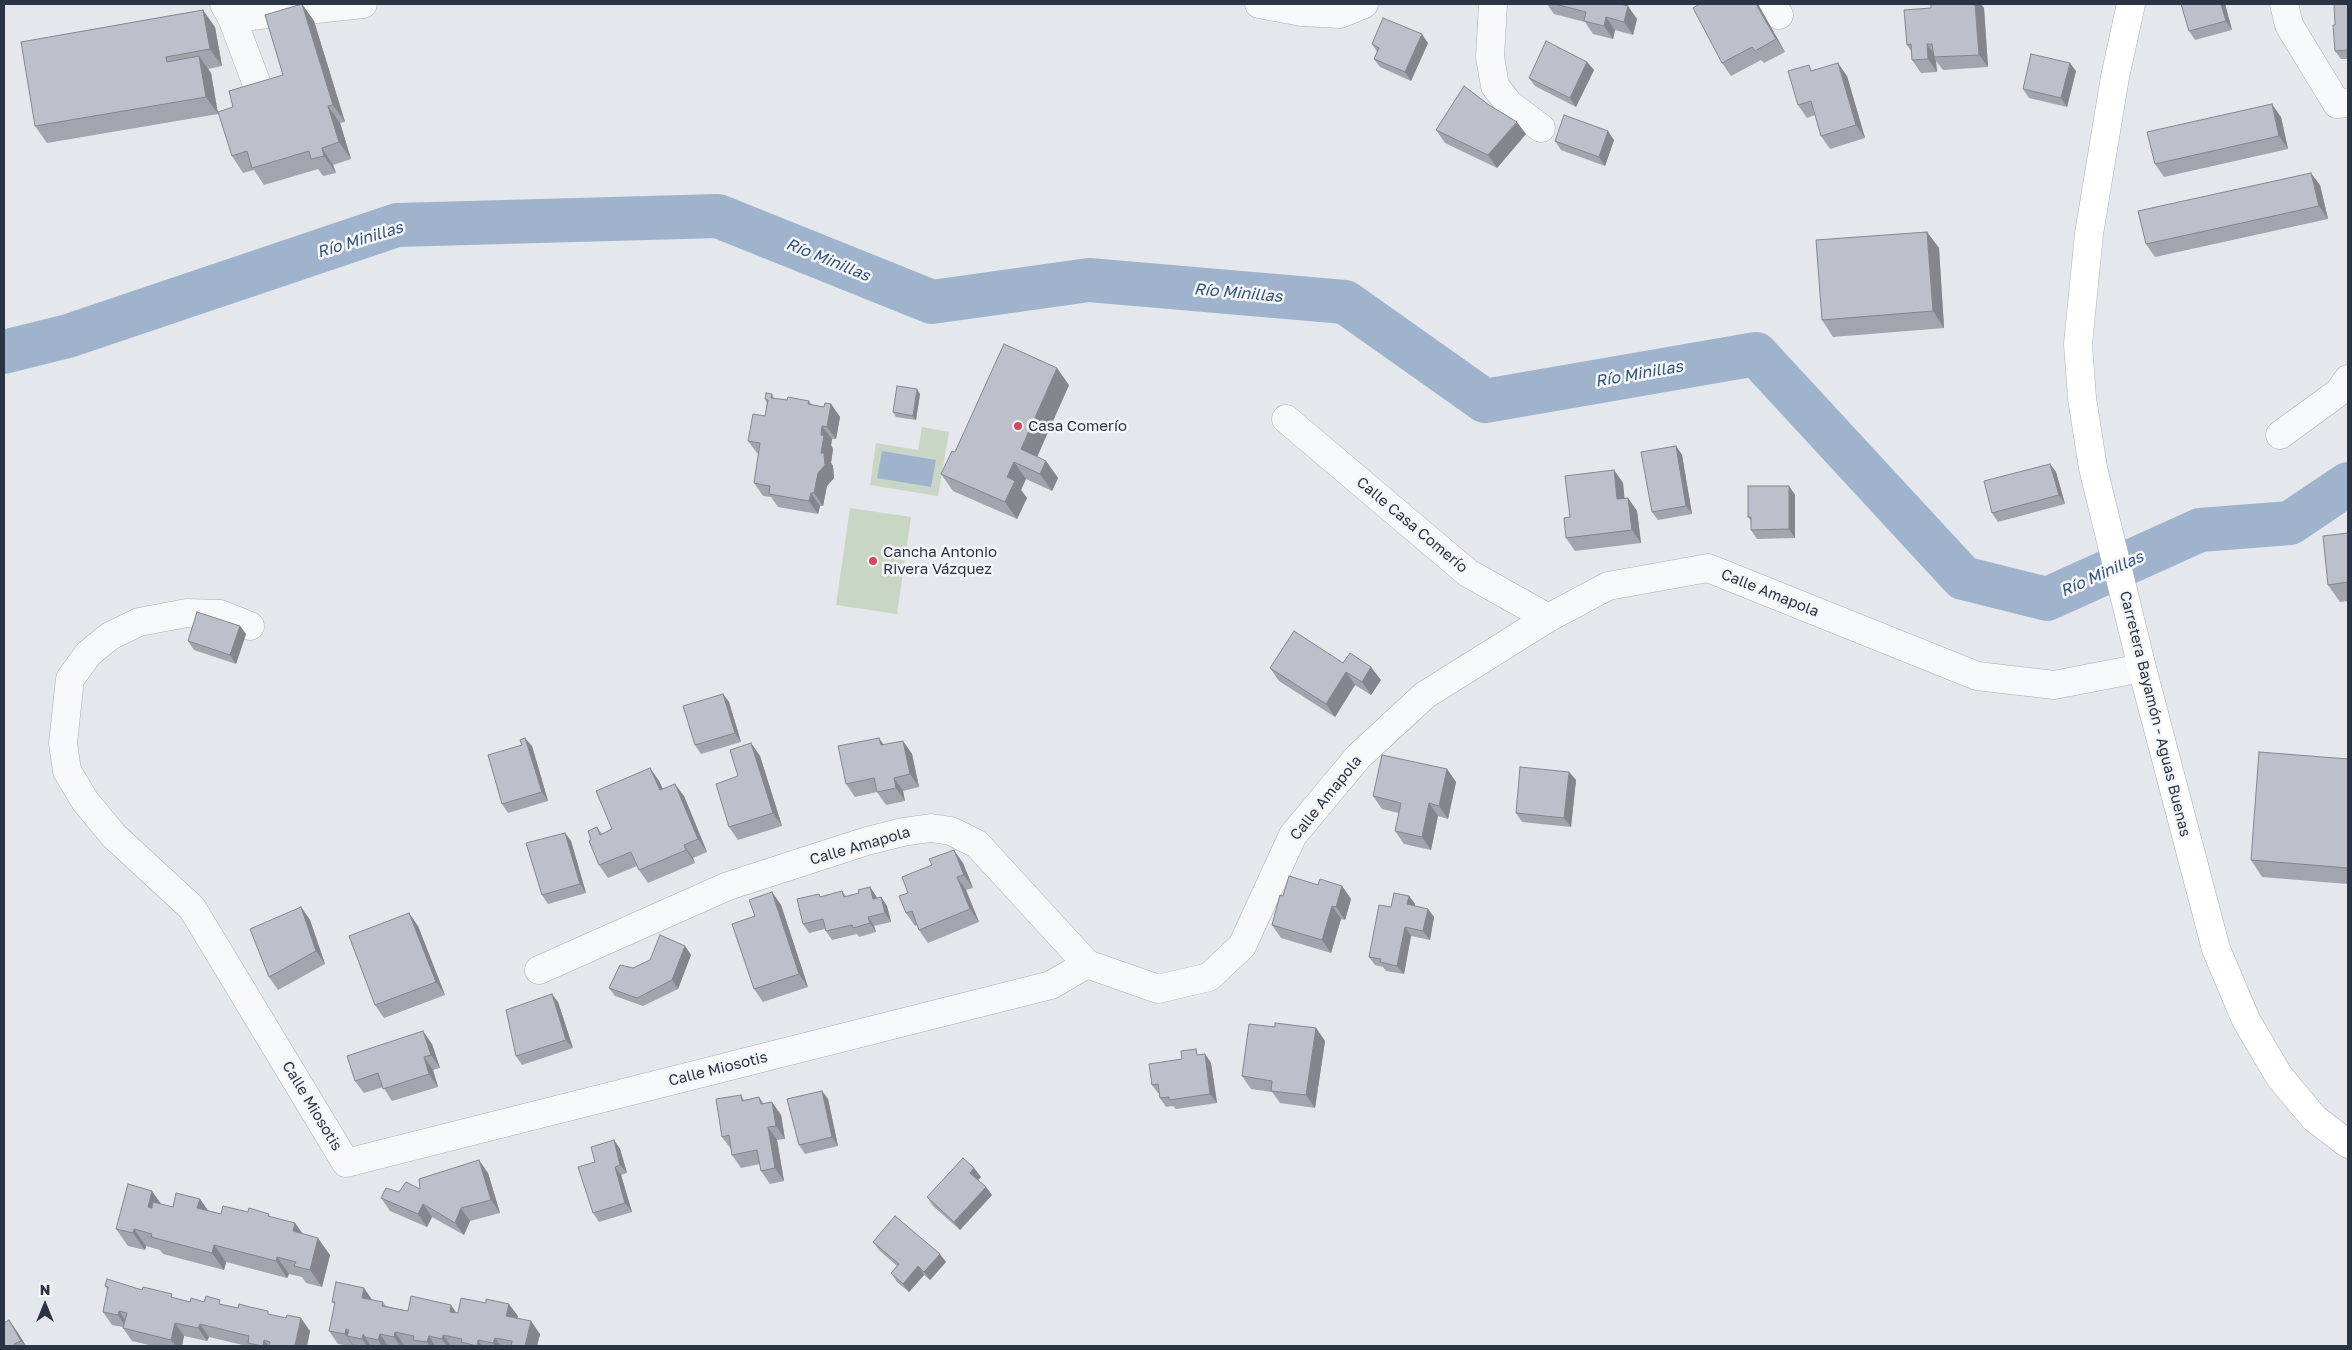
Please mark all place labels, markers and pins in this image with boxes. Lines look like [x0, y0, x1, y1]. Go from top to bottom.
place label: Casa Comerío [1028, 417, 1127, 435]
marker: Casa Comerío [1012, 420, 1024, 432]
place label: Cancha Antonio Rivera Vázquez [883, 543, 997, 578]
marker: Cancha Antonio Rivera Vázquez [867, 555, 879, 567]

